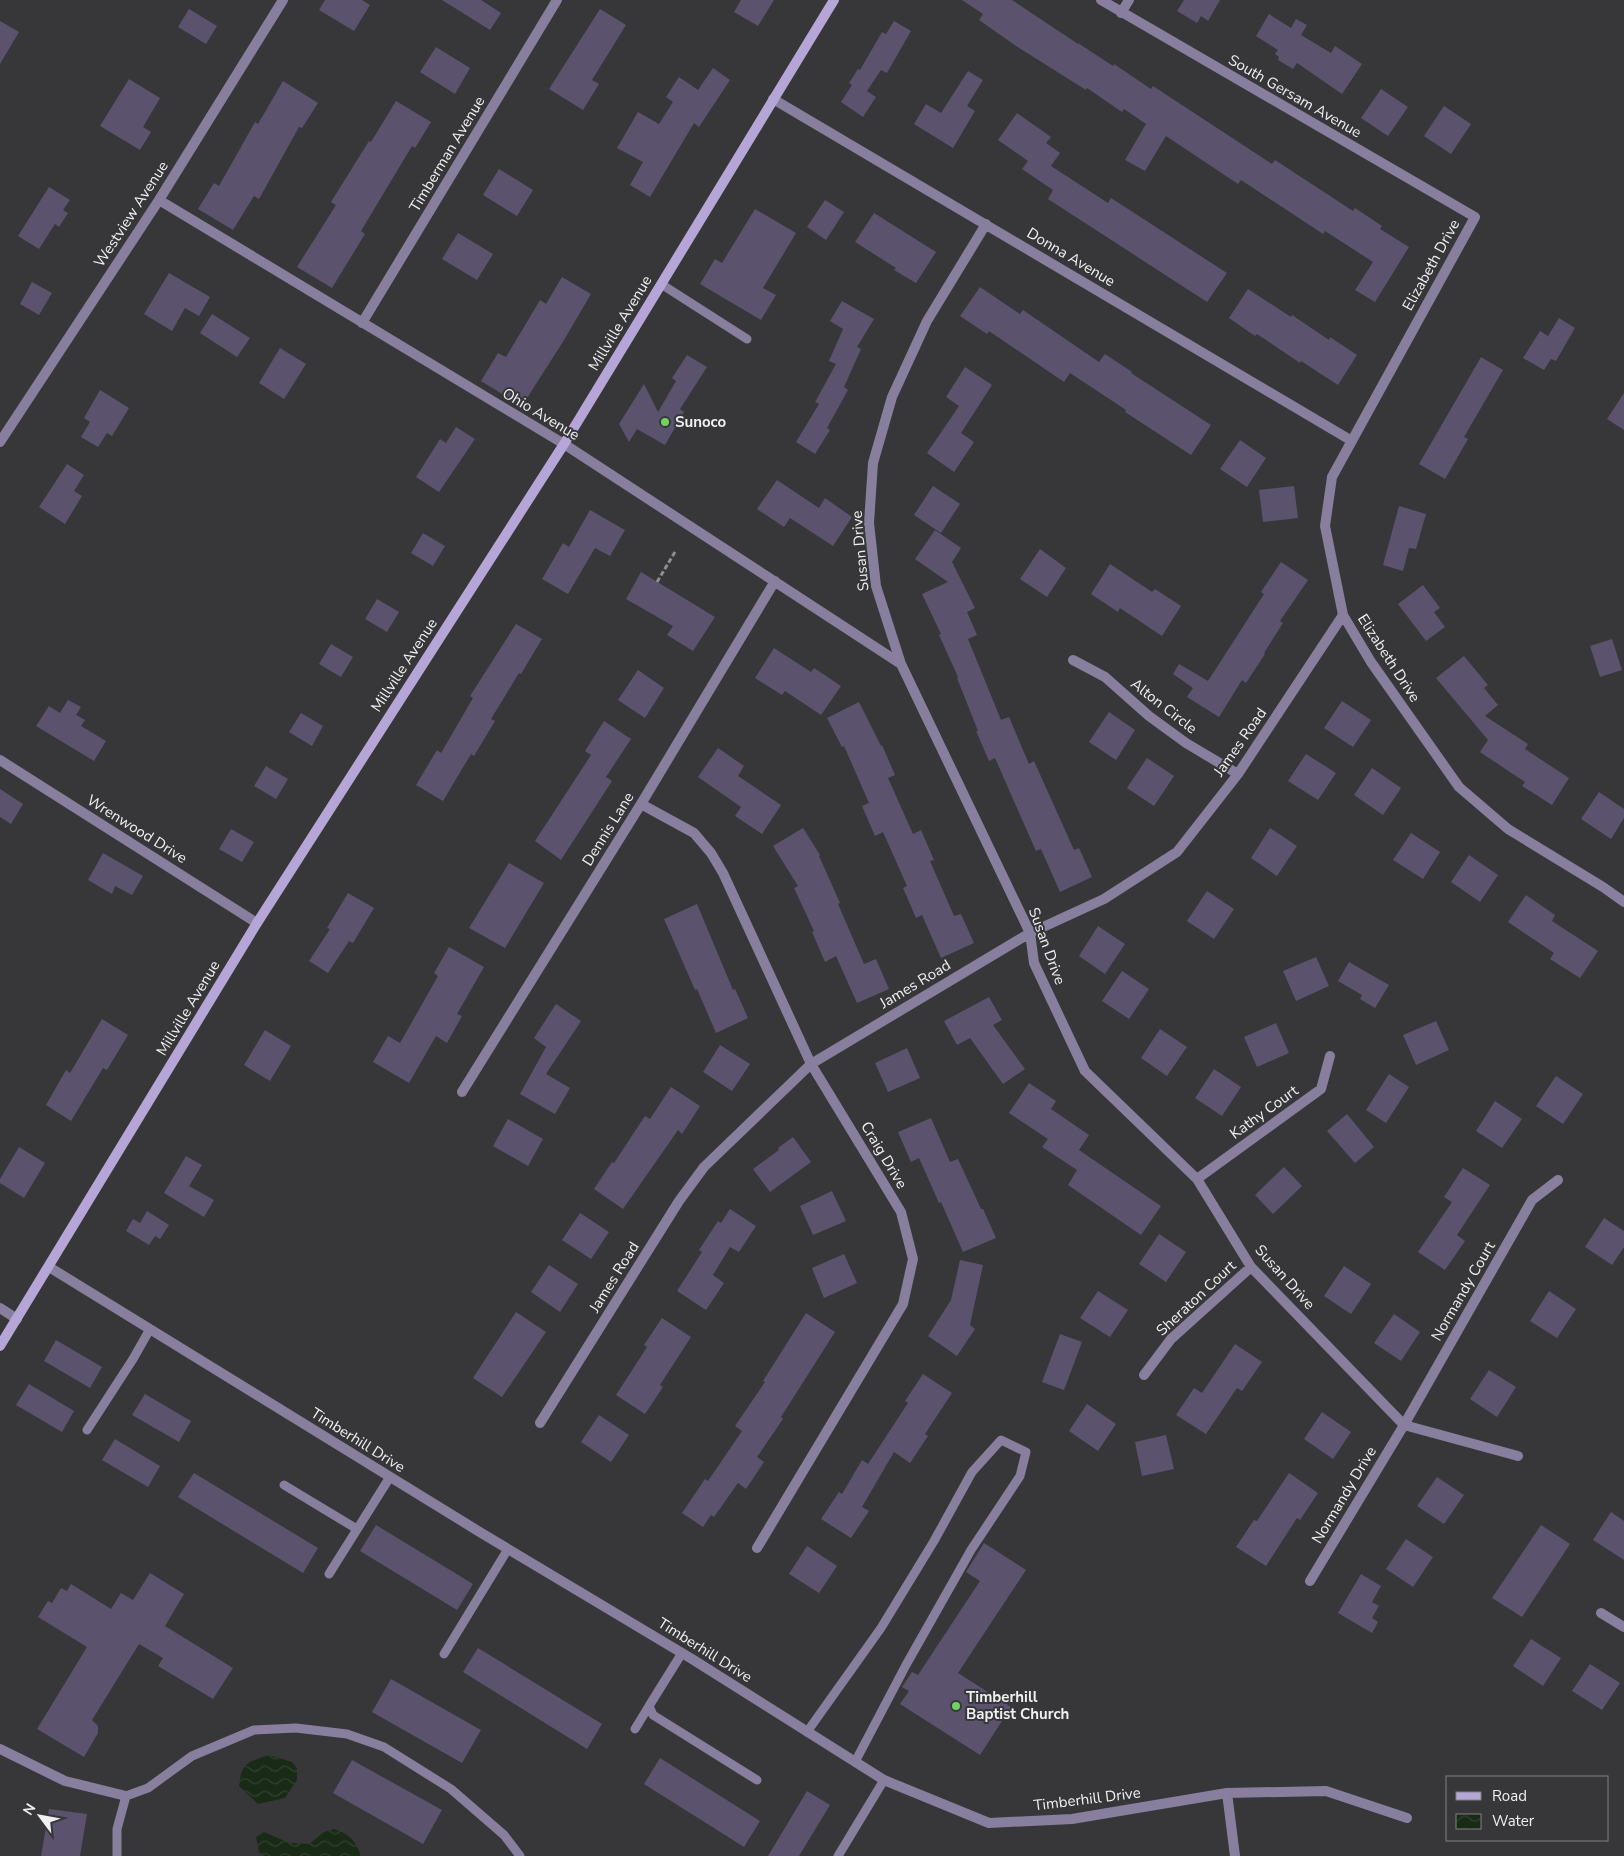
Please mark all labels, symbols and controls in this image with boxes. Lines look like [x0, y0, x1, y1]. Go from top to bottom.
street label: South Gersam Avenue [1225, 50, 1365, 142]
street label: Timberman Avenue [405, 92, 489, 216]
street label: Westview Avenue [89, 157, 173, 271]
street label: Elizabeth Drive [1398, 216, 1464, 314]
street label: Donna Avenue [1023, 223, 1119, 291]
street label: Millville Avenue [584, 272, 656, 374]
street label: Ohio Avenue [499, 383, 583, 445]
place label: Sunoco [675, 412, 726, 432]
marker: Sunoco [659, 416, 671, 428]
street label: Susan Drive [847, 510, 873, 592]
street label: Elizabeth Drive [1353, 610, 1425, 706]
street label: Millville Avenue [366, 614, 442, 716]
street label: Alton Circle [1127, 674, 1201, 738]
street label: James Road [1208, 704, 1271, 781]
street label: Dennis Lane [577, 788, 639, 870]
street label: Wrenwood Drive [83, 790, 191, 868]
street label: Susan Drive [1024, 905, 1070, 987]
street label: James Road [875, 955, 954, 1014]
street label: Millville Avenue [152, 957, 224, 1059]
street label: Kathy Court [1226, 1080, 1303, 1144]
street label: Craig Drive [856, 1118, 912, 1192]
street label: Normandy Court [1426, 1237, 1500, 1344]
street label: James Road [584, 1238, 644, 1317]
street label: Susan Drive [1251, 1240, 1319, 1314]
street label: Sheraton Court [1152, 1255, 1241, 1340]
street label: Timberhill Drive [307, 1403, 409, 1477]
street label: Normandy Drive [1307, 1443, 1381, 1547]
street label: Timberhill Drive [654, 1613, 756, 1687]
place label: Timberhill Baptist Church [966, 1687, 1069, 1724]
marker: Timberhill Baptist Church [950, 1700, 962, 1712]
legend [1446, 1776, 1609, 1841]
street label: Timberhill Drive [1032, 1783, 1142, 1815]
text: Road [1492, 1786, 1527, 1806]
north arrow [15, 1791, 65, 1841]
text: N [19, 1800, 40, 1819]
text: Water [1492, 1811, 1535, 1831]

